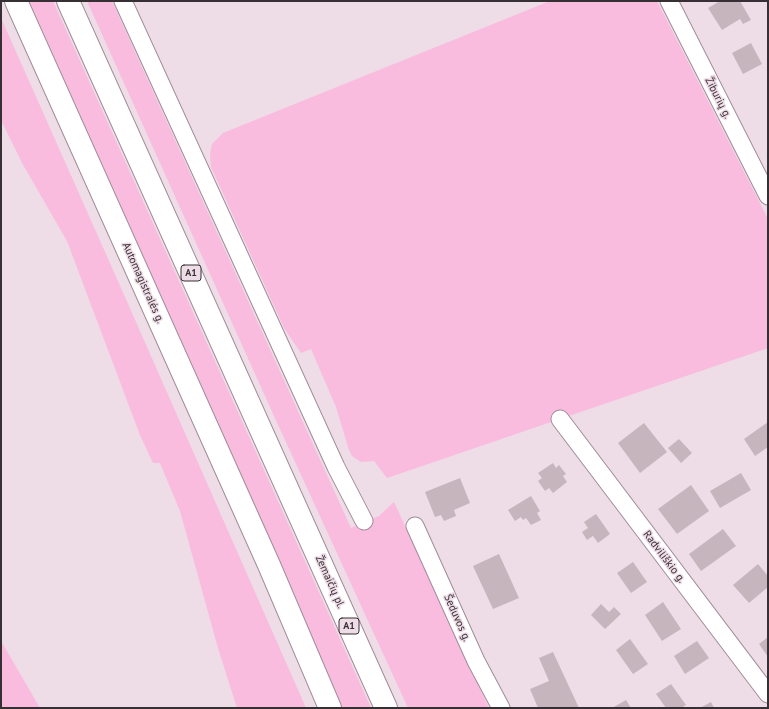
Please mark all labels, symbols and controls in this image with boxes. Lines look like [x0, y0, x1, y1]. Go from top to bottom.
street label: Žiburių g. [702, 75, 734, 121]
street label: Automagistralės g. [119, 240, 167, 326]
road number: A1 [181, 265, 201, 281]
street label: Radviliškio g. [640, 528, 688, 586]
street label: Žemaičių pl. [312, 553, 348, 611]
street label: Šeduvos g. [441, 592, 473, 644]
road number: A1 [339, 618, 359, 634]

